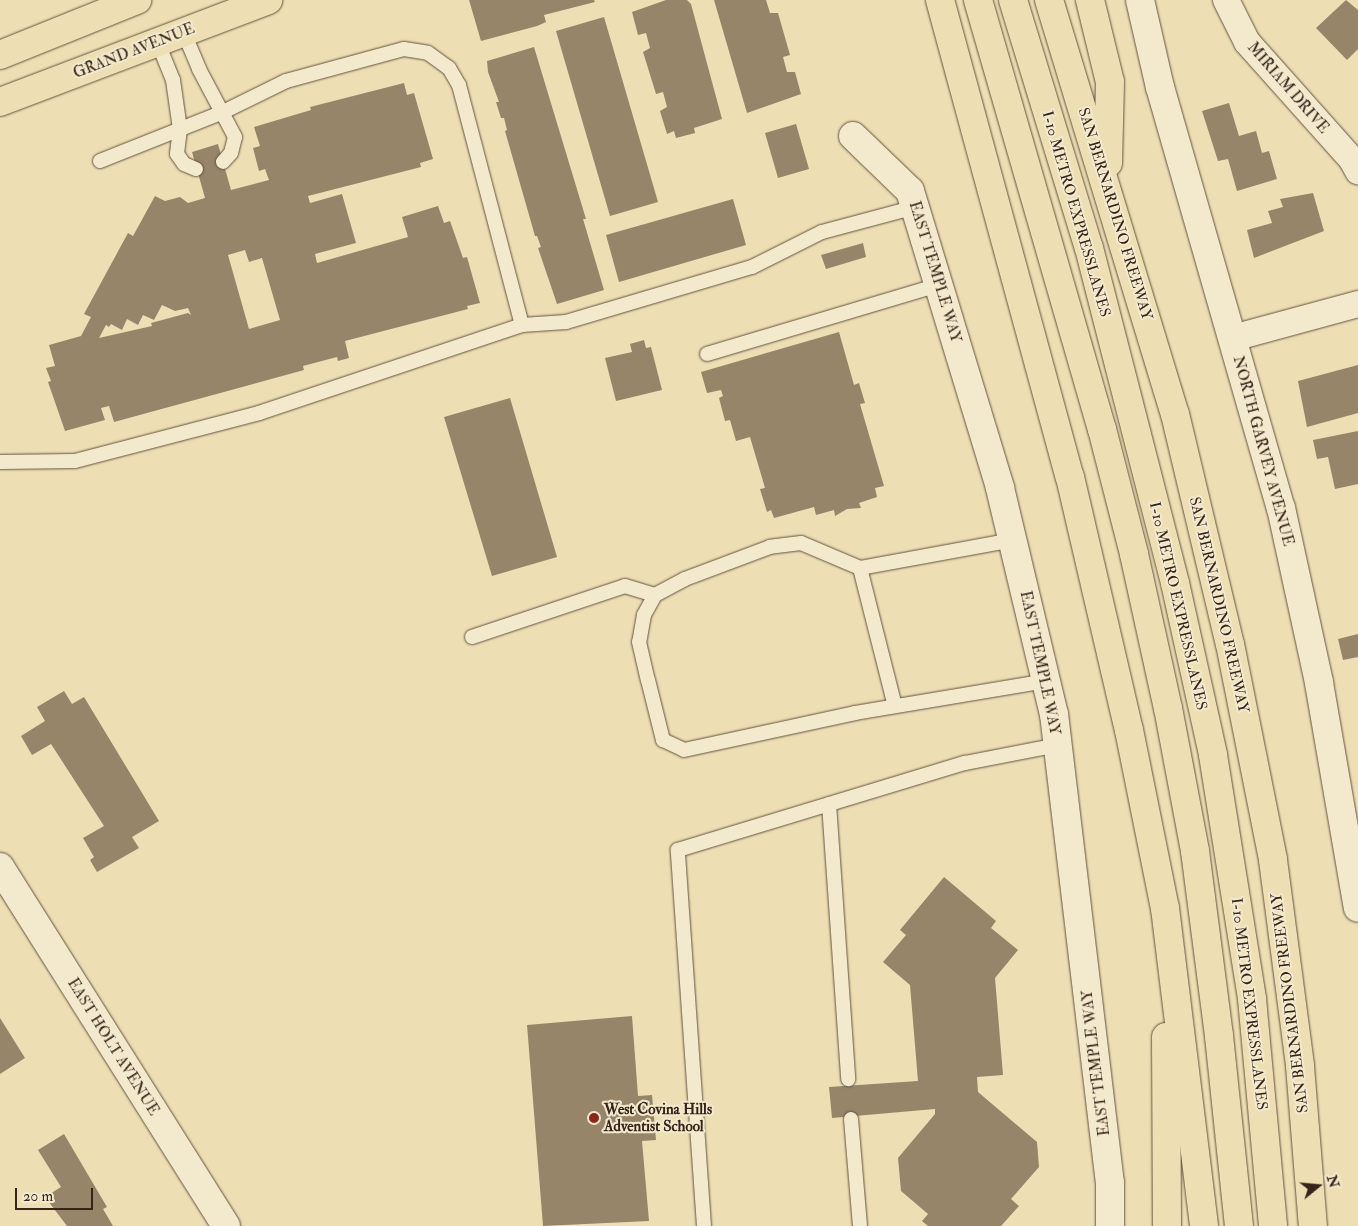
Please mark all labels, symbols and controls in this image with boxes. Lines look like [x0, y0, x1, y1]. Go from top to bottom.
street label: GRAND AVENUE [71, 20, 197, 82]
street label: MIRIAM DRIVE [1244, 39, 1332, 137]
street label: SAN BERNARDINO FREEWAY [1074, 106, 1156, 322]
street label: I-10 METRO EXPRESSLANES [1038, 109, 1114, 319]
street label: EAST TEMPLE WAY [905, 199, 965, 345]
street label: NORTH GARVEY AVENUE [1229, 354, 1297, 548]
street label: SAN BERNARDINO FREEWAY [1185, 495, 1253, 715]
street label: I-10 METRO EXPRESSLANES [1145, 500, 1211, 712]
street label: EAST TEMPLE WAY [1016, 589, 1064, 737]
street label: SAN BERNARDINO FREEWAY [1268, 892, 1312, 1114]
street label: I-10 METRO EXPRESSLANES [1227, 897, 1271, 1111]
street label: EAST HOLT AVENUE [63, 975, 163, 1119]
street label: EAST TEMPLE WAY [1078, 989, 1114, 1137]
place label: West Covina Hills Adventist School [604, 1100, 712, 1135]
marker: West Covina Hills Adventist School [588, 1112, 600, 1124]
north arrow [1293, 1161, 1343, 1211]
text: N [1323, 1173, 1343, 1190]
scale bar [18, 1178, 95, 1210]
text: 20 m [23, 1187, 53, 1206]

